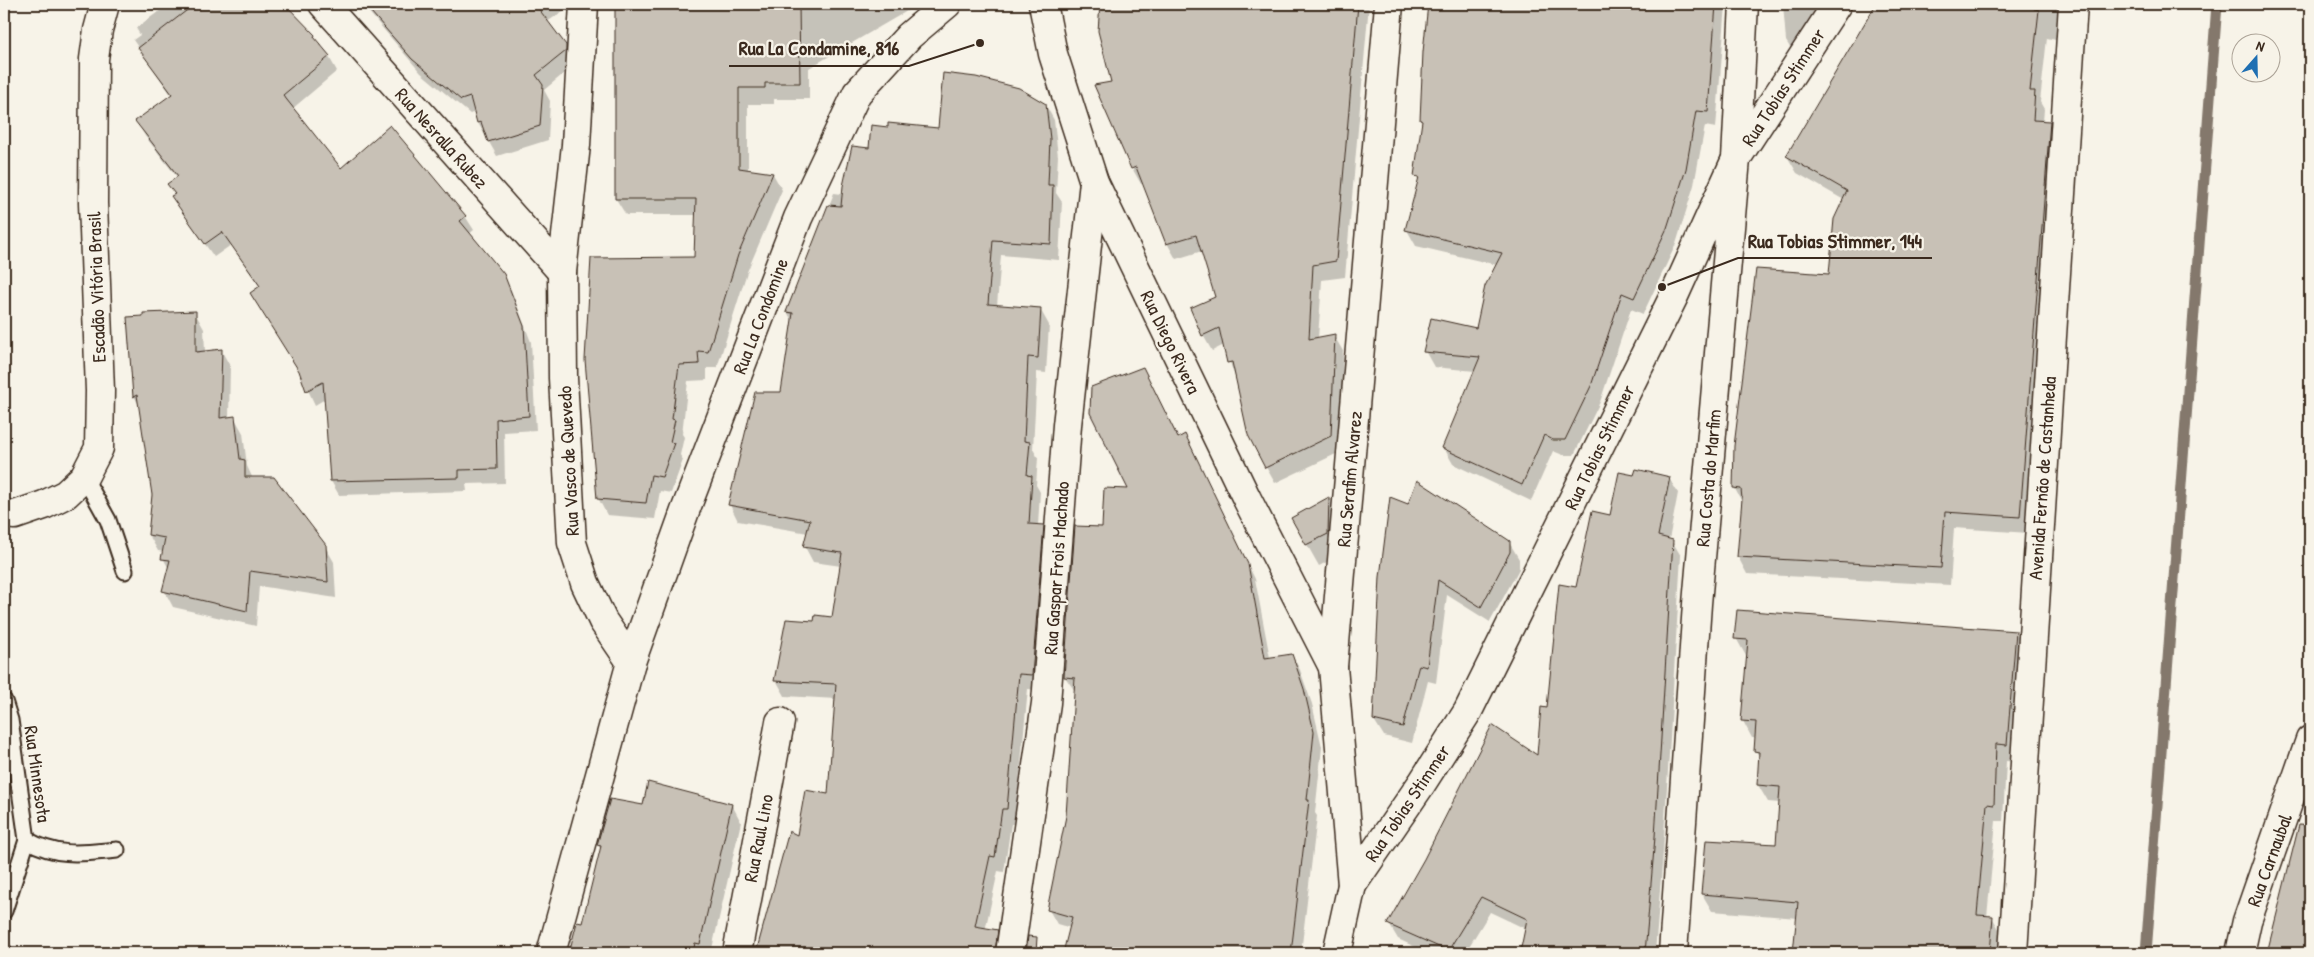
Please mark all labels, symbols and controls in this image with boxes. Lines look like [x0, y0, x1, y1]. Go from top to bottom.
street label: Rua Tobias Stimmer [1735, 22, 1831, 151]
callout: Rua La Condamine, 816 [729, 31, 909, 66]
north arrow [2232, 32, 2282, 82]
text: Rua La Condamine, 816 [739, 34, 899, 61]
text: N [2254, 35, 2268, 56]
street label: Rua Nesralla Rubez [390, 82, 494, 194]
street label: Escadão Vitória Brasil [80, 210, 112, 363]
callout: Rua Tobias Stimmer, 144 [1738, 223, 1932, 258]
text: Rua Tobias Stimmer, 144 [1748, 227, 1923, 254]
street label: Rua La Condomine [726, 254, 794, 378]
street label: Rua Diego Rivera [1135, 286, 1208, 399]
street label: Avenida Fernão de Castanheda [2022, 375, 2062, 581]
street label: Rua Tobias Stimmer [1557, 380, 1641, 514]
street label: Rua Vasco de Quevedo [551, 385, 585, 537]
street label: Rua Costa do Marfim [1689, 408, 1727, 548]
street label: Rua Serafim Alvarez [1330, 410, 1368, 548]
street label: Rua Gaspar Frois Machado [1037, 480, 1075, 656]
street label: Rua Minnesota [18, 724, 58, 825]
street label: Rua Tobias Stimmer [1358, 739, 1456, 867]
street label: Rua Raul Lino [737, 792, 779, 884]
street label: Rua Carnaubal [2240, 809, 2298, 910]

